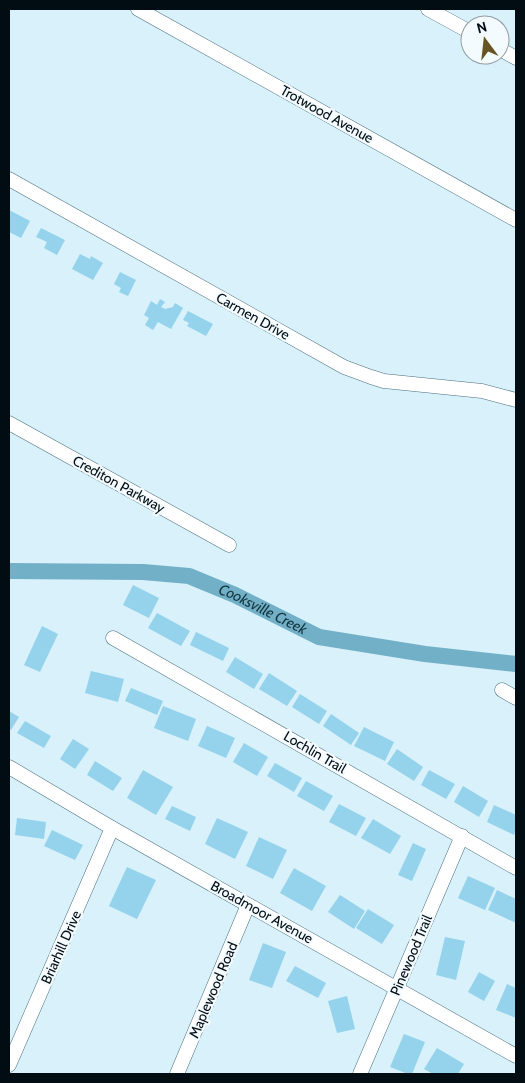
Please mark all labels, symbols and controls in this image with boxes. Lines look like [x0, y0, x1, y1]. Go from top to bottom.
north arrow [460, 15, 510, 65]
text: N [475, 17, 489, 37]
street label: Trotwood Avenue [277, 81, 377, 147]
street label: Carmen Drive [213, 288, 293, 344]
street label: Crediton Parkway [70, 451, 168, 517]
water label: Cooksville Creek [216, 580, 310, 639]
street label: Lochlin Trail [280, 727, 350, 777]
street label: Broadmoor Avenue [208, 876, 316, 948]
street label: Briarhill Drive [37, 907, 85, 987]
street label: Pinewood Trail [386, 911, 436, 998]
street label: Maplewood Road [185, 939, 241, 1041]

